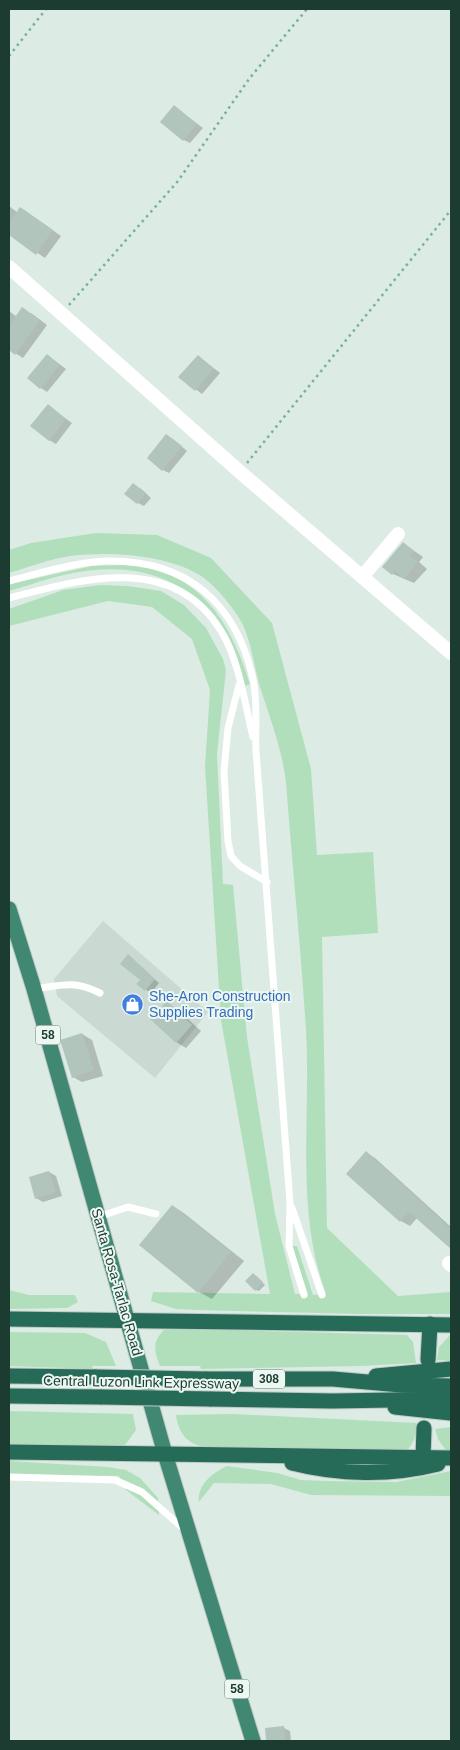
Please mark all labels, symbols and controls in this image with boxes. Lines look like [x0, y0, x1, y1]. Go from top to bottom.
place label: She-Aron Construction Supplies Trading [149, 988, 291, 1020]
shop icon: She-Aron Construction Supplies Trading [121, 992, 145, 1016]
road number: 58 [36, 1026, 60, 1044]
street label: Santa Rosa-Tarlac Road [88, 1206, 146, 1358]
road number: 308 [253, 1370, 285, 1388]
street label: Central Luzon Link Expressway [43, 1372, 239, 1392]
road number: 58 [224, 1680, 250, 1698]

